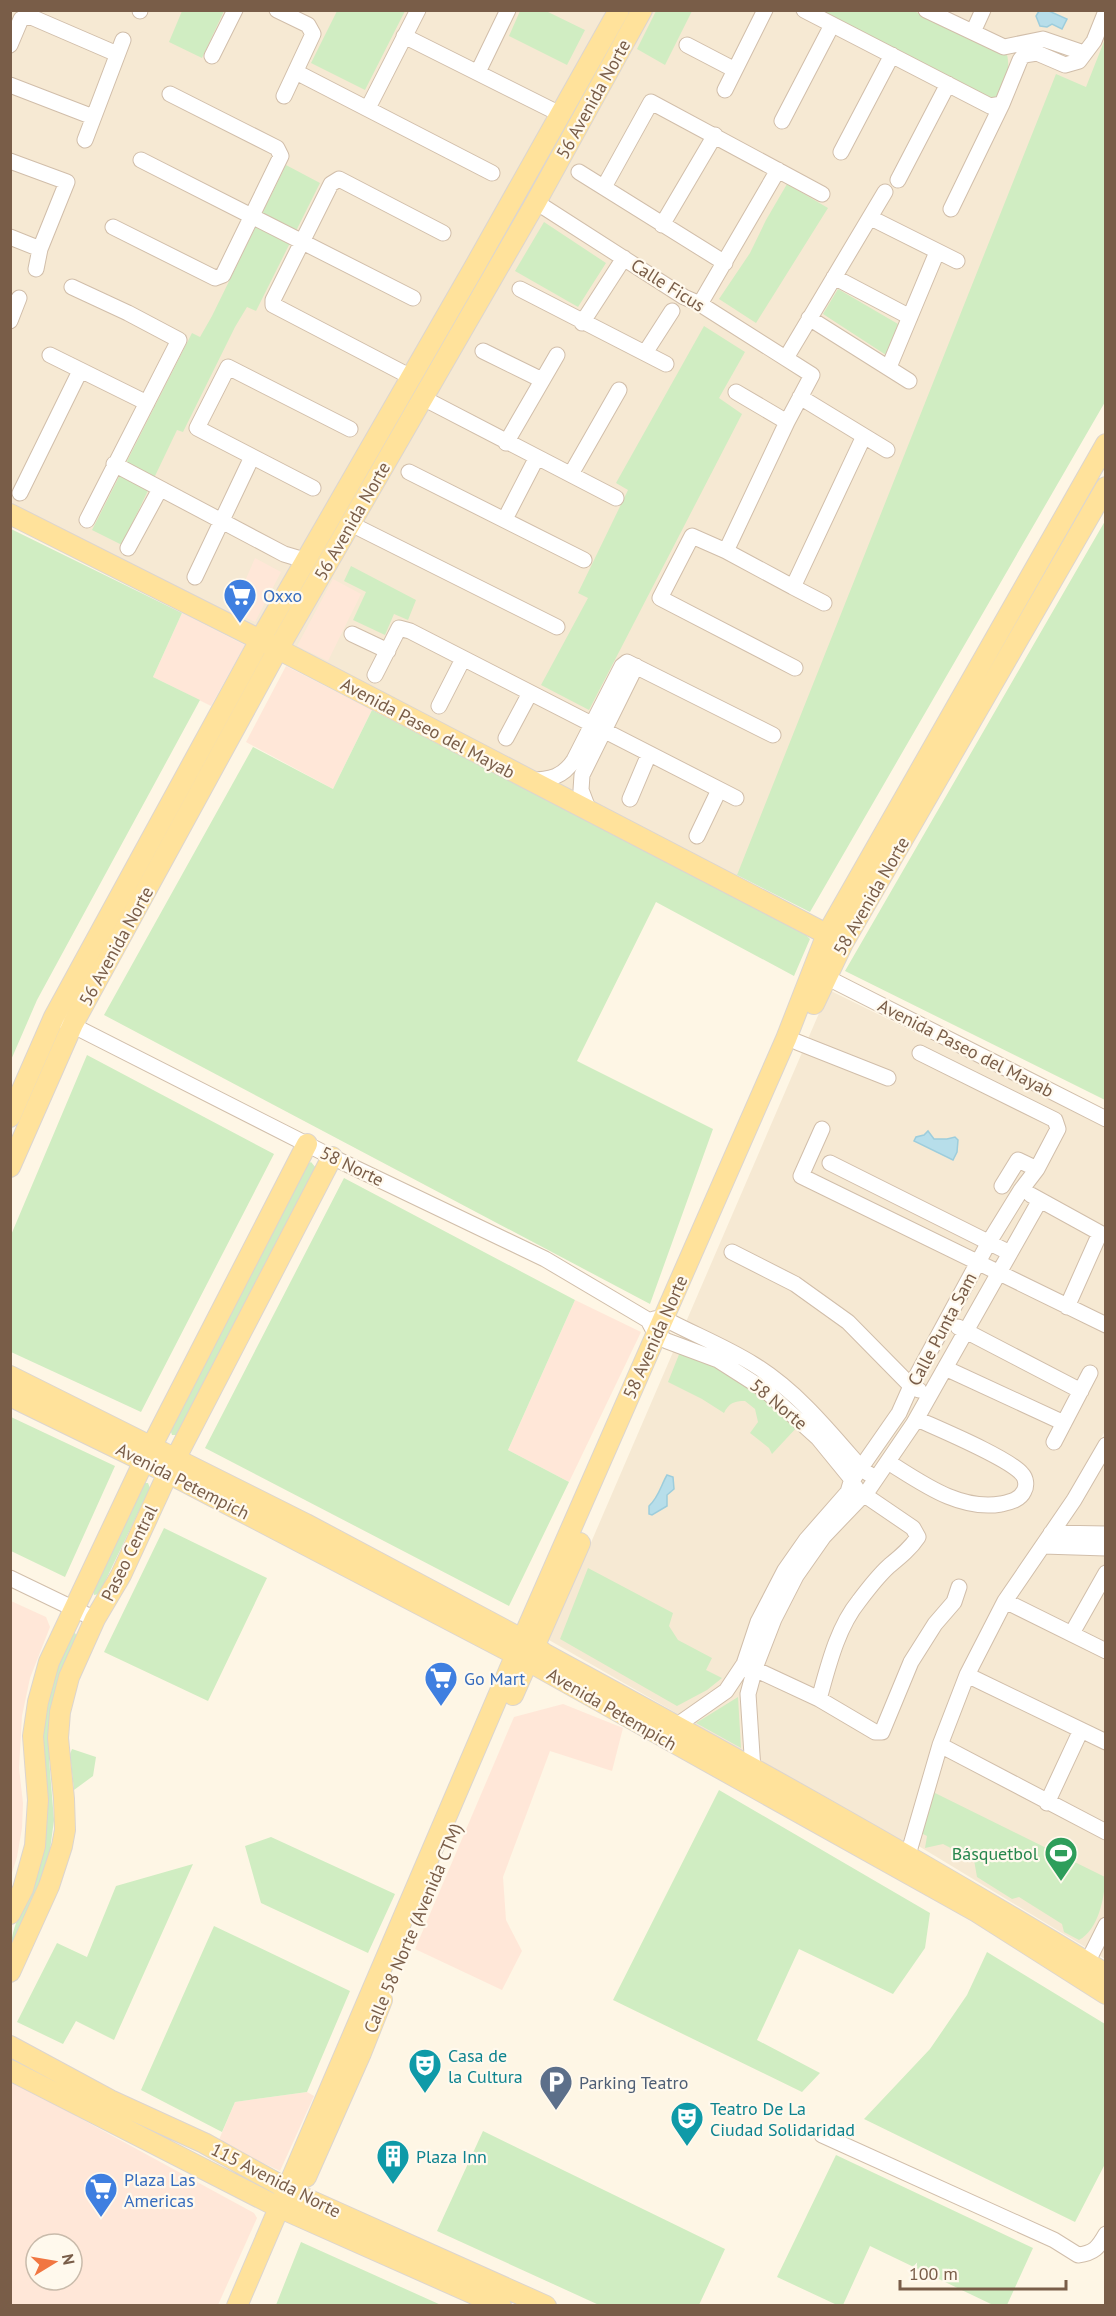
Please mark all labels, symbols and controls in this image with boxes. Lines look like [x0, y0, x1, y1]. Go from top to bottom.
street label: 56 Avenida Norte [551, 35, 635, 163]
street label: Calle Ficus [627, 253, 709, 317]
street label: 56 Avenida Norte [309, 458, 395, 584]
supermarket icon: Oxxo [222, 577, 258, 624]
place label: Oxxo [263, 584, 302, 607]
street label: Avenida Paseo del Mayab [337, 672, 519, 784]
street label: 58 Avenida Norte [828, 833, 914, 959]
street label: 56 Avenida Norte [74, 882, 158, 1010]
street label: Avenida Paseo del Mayab [874, 994, 1058, 1102]
street label: 58 Norte [316, 1141, 388, 1191]
street label: Calle Punta Sam [902, 1268, 982, 1390]
street label: 58 Avenida Norte [617, 1272, 693, 1402]
street label: 58 Norte [746, 1373, 812, 1435]
street label: Avenida Petempich [113, 1438, 253, 1524]
street label: Paseo Central [96, 1500, 163, 1605]
supermarket icon: Go Mart [423, 1660, 459, 1707]
street label: Avenida Petempich [543, 1662, 681, 1756]
place label: Go Mart [464, 1667, 525, 1690]
street label: Calle 58 Norte (Avenida CTM) [358, 1820, 468, 2036]
sports icon: Básquetbol [1043, 1835, 1079, 1882]
place label: Básquetbol [952, 1842, 1039, 1865]
place label: Casa de la Cultura [448, 2044, 523, 2088]
theatre icon: Casa de la Cultura [407, 2047, 443, 2094]
parking icon: Parking Teatro [538, 2064, 574, 2111]
place label: Parking Teatro [579, 2071, 688, 2094]
place label: Teatro De La Ciudad Solidaridad [710, 2097, 855, 2141]
theatre icon: Teatro De La Ciudad Solidaridad [669, 2100, 705, 2147]
street label: 115 Avenida Norte [207, 2137, 345, 2223]
building icon: Plaza Inn [375, 2138, 411, 2185]
place label: Plaza Inn [416, 2145, 487, 2168]
place label: Plaza Las Americas [124, 2168, 195, 2212]
supermarket icon: Plaza Las Americas [83, 2171, 119, 2218]
north arrow [24, 2232, 84, 2292]
text: N [58, 2252, 80, 2266]
scale bar [900, 2253, 1066, 2291]
text: 100 m [909, 2262, 958, 2285]

